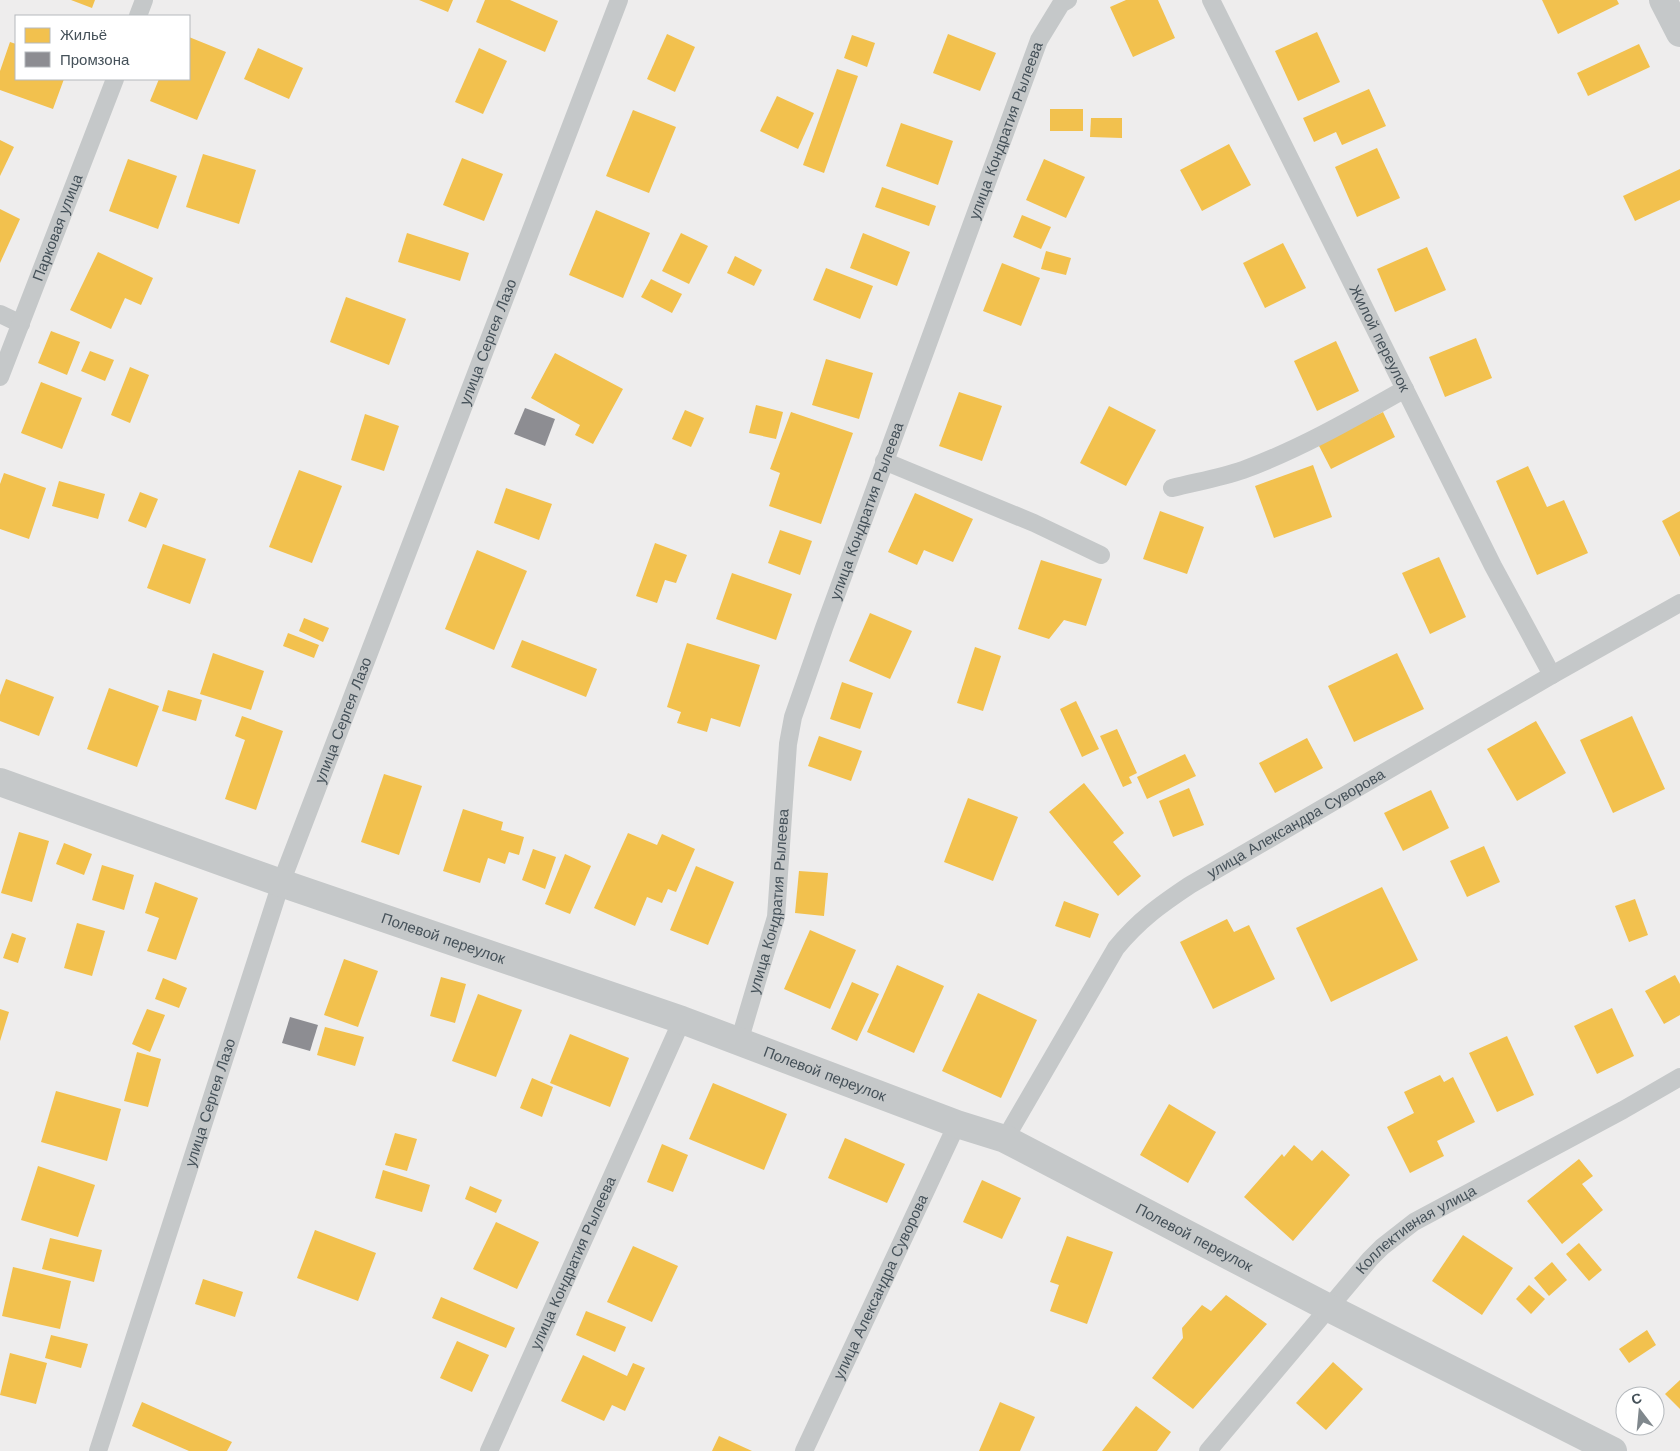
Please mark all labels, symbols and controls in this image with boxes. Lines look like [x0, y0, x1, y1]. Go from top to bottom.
legend [15, 15, 190, 80]
text: Жильё [60, 26, 107, 44]
street label: улица Кондратия Рылеева [965, 39, 1047, 222]
text: Промзона [60, 51, 130, 69]
street label: Парковая улица [29, 171, 87, 284]
street label: улица Сергея Лазо [456, 276, 520, 408]
street label: Жилой переулок [1345, 282, 1414, 395]
street label: улица Кондратия Рылеева [826, 419, 908, 602]
street label: улица Сергея Лазо [311, 655, 376, 786]
street label: улица Александра Суворова [1204, 765, 1389, 882]
street label: улица Кондратия Рылеева [745, 807, 793, 996]
street label: Полевой переулок [379, 909, 508, 968]
street label: улица Сергея Лазо [181, 1036, 239, 1169]
street label: Полевой переулок [761, 1043, 889, 1105]
street label: улица Кондратия Рылеева [527, 1173, 620, 1352]
street label: Коллективная улица [1352, 1181, 1480, 1278]
street label: улица Александра Суворова [830, 1191, 932, 1382]
street label: Полевой переулок [1133, 1200, 1256, 1276]
north arrow [1615, 1386, 1665, 1436]
text: С [1629, 1389, 1643, 1408]

